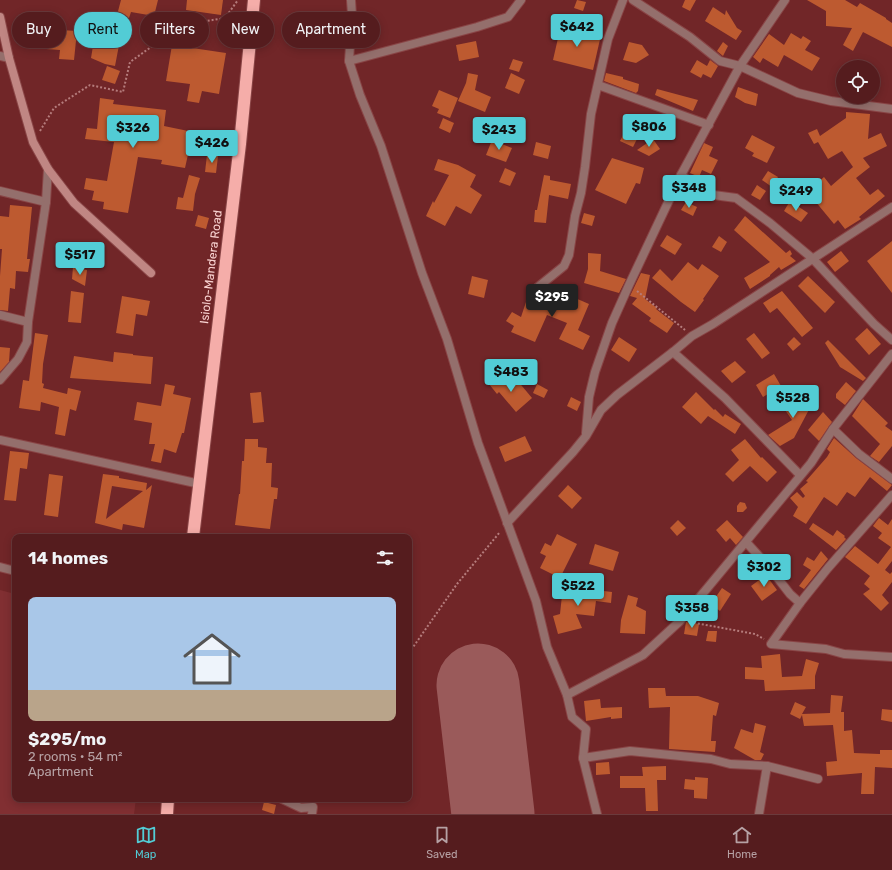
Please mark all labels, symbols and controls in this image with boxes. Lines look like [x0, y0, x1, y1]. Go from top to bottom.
chip: Buy [12, 12, 66, 48]
chip: Rent [74, 12, 132, 48]
chip: Filters [140, 12, 209, 48]
chip: New [217, 12, 274, 48]
chip: Apartment [282, 12, 380, 48]
pin: $642 [553, 14, 601, 48]
text: $642 [560, 19, 594, 34]
map controls [836, 60, 880, 104]
button: locate [836, 60, 880, 104]
pin: $806 [625, 114, 673, 148]
pin: $326 [109, 115, 157, 149]
pin: $243 [475, 117, 523, 151]
text: $806 [632, 119, 666, 134]
text: $326 [116, 120, 150, 135]
text: $243 [482, 122, 516, 137]
pin: $426 [188, 130, 236, 164]
text: $426 [195, 135, 229, 150]
pin: $348 [665, 175, 713, 209]
pin: $249 [772, 178, 820, 212]
text: $348 [672, 180, 706, 195]
text: $249 [779, 183, 813, 198]
street label: Isiolo-Mandera Road [197, 209, 225, 325]
pin: $517 [56, 242, 104, 276]
text: $517 [65, 247, 95, 262]
pin: $295 [528, 284, 576, 318]
text: $295 [535, 289, 569, 304]
pin: $483 [487, 359, 535, 393]
text: $483 [494, 364, 528, 379]
pin: $528 [769, 385, 817, 419]
text: $528 [776, 390, 810, 405]
icon: filters [374, 547, 396, 569]
text: 14 homes [28, 548, 108, 568]
pin: $302 [740, 554, 788, 588]
text: $302 [747, 559, 781, 574]
pin: $522 [554, 573, 602, 607]
text: $522 [561, 578, 595, 593]
pin: $358 [668, 595, 716, 629]
text: $358 [675, 600, 709, 615]
icon: home [176, 623, 248, 695]
text: $295/mo [28, 729, 106, 749]
text: 2 rooms · 54 m² [28, 749, 122, 764]
text: Apartment [28, 764, 93, 779]
tab: Map [135, 824, 157, 861]
tab: Saved [426, 824, 458, 861]
tab: Home [727, 824, 757, 861]

